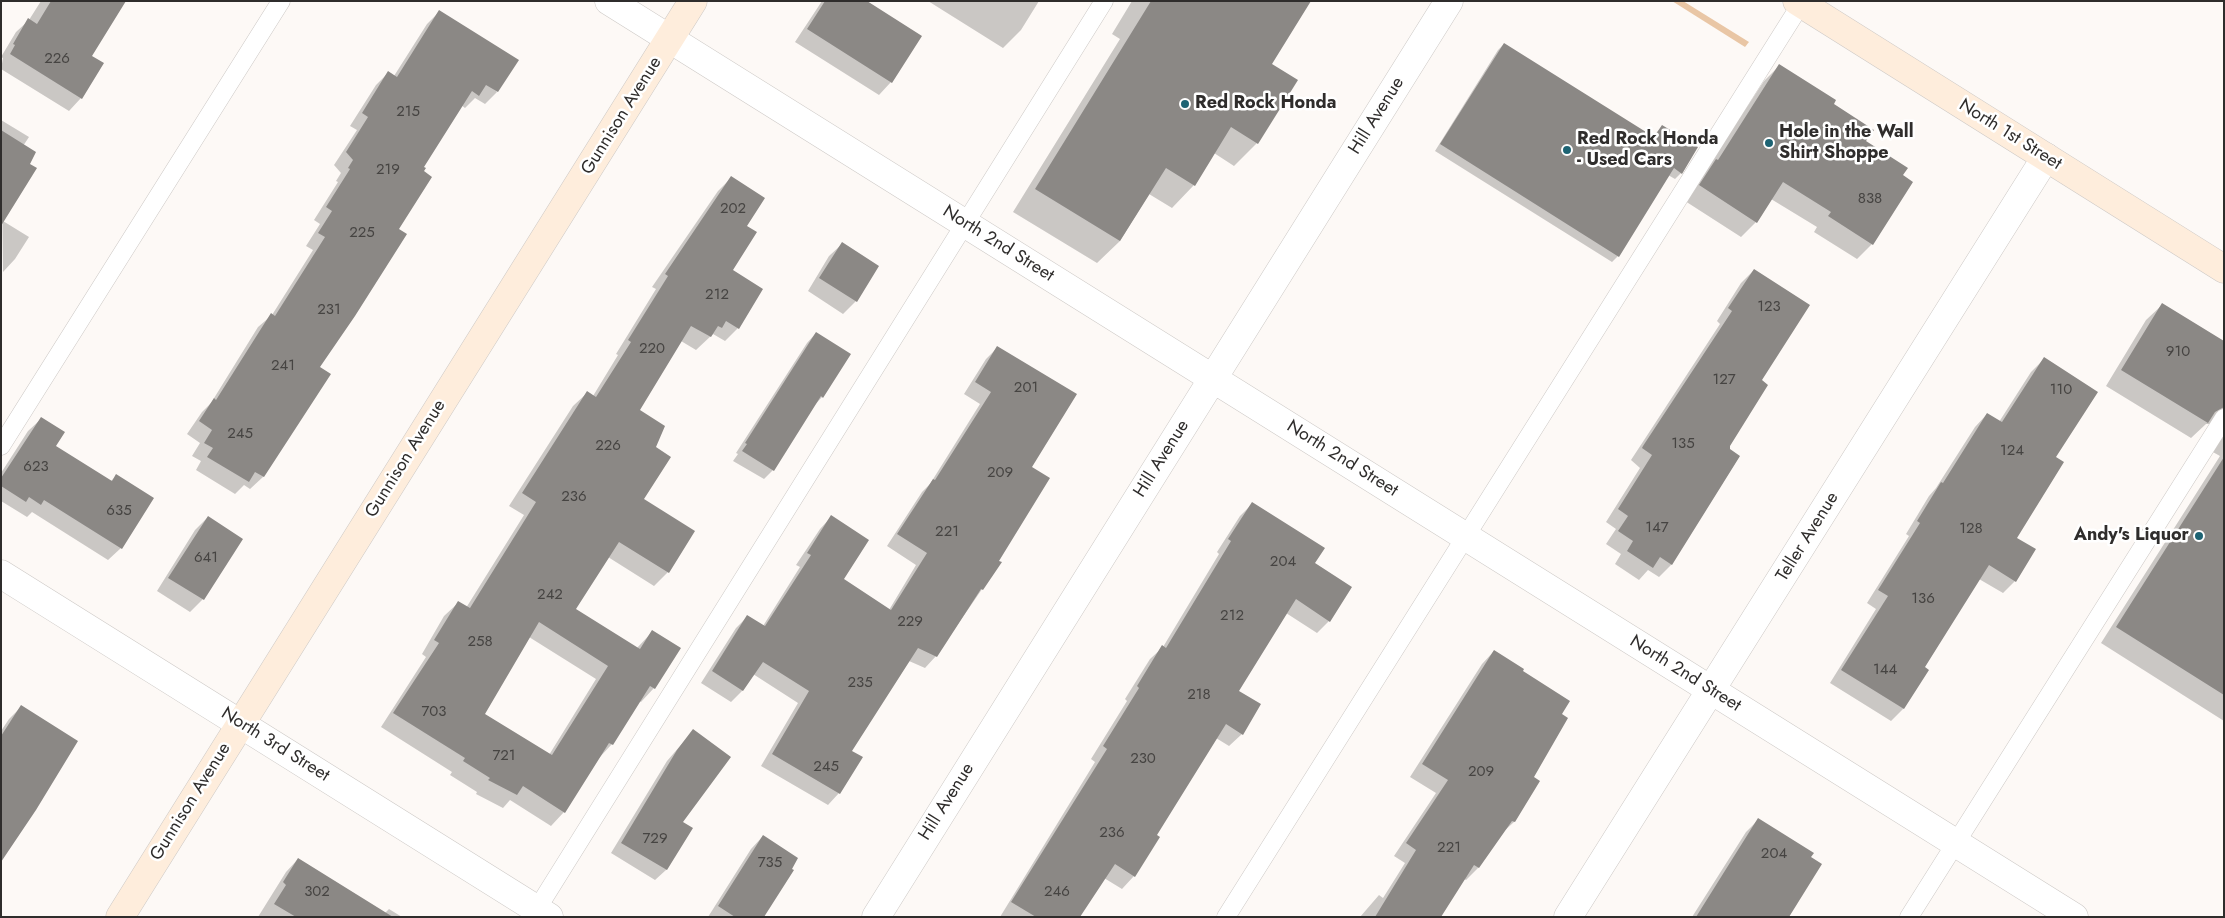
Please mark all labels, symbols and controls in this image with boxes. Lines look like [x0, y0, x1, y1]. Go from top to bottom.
house number: 226 [44, 50, 70, 68]
street label: Gunnison Avenue [577, 53, 667, 179]
street label: Hill Avenue [1345, 73, 1409, 159]
place label: Red Rock Honda [1195, 93, 1336, 115]
street label: North 1st Street [1955, 95, 2065, 175]
marker: Red Rock Honda [1179, 98, 1191, 110]
house number: 215 [396, 103, 420, 121]
place label: Hole in the Wall Shirt Shoppe [1779, 122, 1914, 164]
place label: Red Rock Honda - Used Cars [1577, 129, 1718, 172]
marker: Hole in the Wall Shirt Shoppe [1763, 137, 1775, 149]
marker: Red Rock Honda - Used Cars [1561, 144, 1573, 156]
house number: 219 [376, 161, 400, 179]
house number: 838 [1858, 190, 1882, 208]
house number: 202 [720, 200, 746, 218]
street label: North 2nd Street [938, 201, 1058, 287]
house number: 225 [349, 224, 375, 242]
house number: 212 [705, 286, 729, 304]
house number: 123 [1757, 298, 1781, 316]
house number: 231 [317, 301, 341, 319]
house number: 220 [639, 340, 665, 358]
house number: 910 [2166, 343, 2190, 361]
house number: 241 [271, 357, 295, 375]
house number: 127 [1712, 371, 1736, 389]
house number: 201 [1014, 379, 1038, 397]
house number: 110 [2050, 381, 2072, 399]
street label: Gunnison Avenue [361, 396, 451, 522]
street label: Hill Avenue [1130, 416, 1194, 502]
street label: North 2nd Street [1282, 416, 1402, 502]
house number: 245 [227, 425, 253, 443]
house number: 135 [1671, 435, 1695, 453]
house number: 226 [595, 437, 621, 455]
house number: 124 [2000, 442, 2024, 460]
house number: 623 [23, 458, 49, 476]
house number: 209 [987, 464, 1013, 482]
house number: 236 [561, 488, 587, 506]
street label: Teller Avenue [1772, 488, 1844, 586]
house number: 635 [106, 502, 132, 520]
house number: 147 [1645, 519, 1669, 537]
house number: 128 [1959, 520, 1983, 538]
house number: 221 [935, 523, 959, 541]
place label: Andy's Liquor [2074, 525, 2189, 547]
marker: Andy's Liquor [2193, 530, 2205, 542]
house number: 641 [194, 549, 218, 567]
house number: 204 [1270, 553, 1296, 571]
house number: 242 [537, 586, 563, 604]
house number: 136 [1911, 590, 1935, 608]
house number: 212 [1220, 607, 1244, 625]
house number: 229 [897, 613, 923, 631]
street label: North 2nd Street [1625, 631, 1745, 717]
house number: 258 [467, 633, 493, 651]
house number: 144 [1873, 661, 1897, 679]
house number: 235 [847, 674, 873, 692]
house number: 218 [1187, 686, 1211, 704]
street label: North 3rd Street [217, 703, 333, 787]
house number: 703 [421, 703, 447, 721]
street label: Gunnison Avenue [146, 739, 236, 865]
house number: 721 [492, 747, 516, 765]
house number: 230 [1130, 750, 1156, 768]
house number: 245 [813, 758, 839, 776]
street label: Hill Avenue [915, 759, 979, 845]
house number: 209 [1468, 763, 1494, 781]
house number: 236 [1099, 824, 1125, 842]
house number: 729 [642, 830, 668, 848]
house number: 221 [1437, 839, 1461, 857]
house number: 204 [1761, 845, 1787, 863]
house number: 735 [758, 854, 782, 872]
house number: 302 [304, 883, 330, 901]
house number: 246 [1044, 883, 1070, 901]

